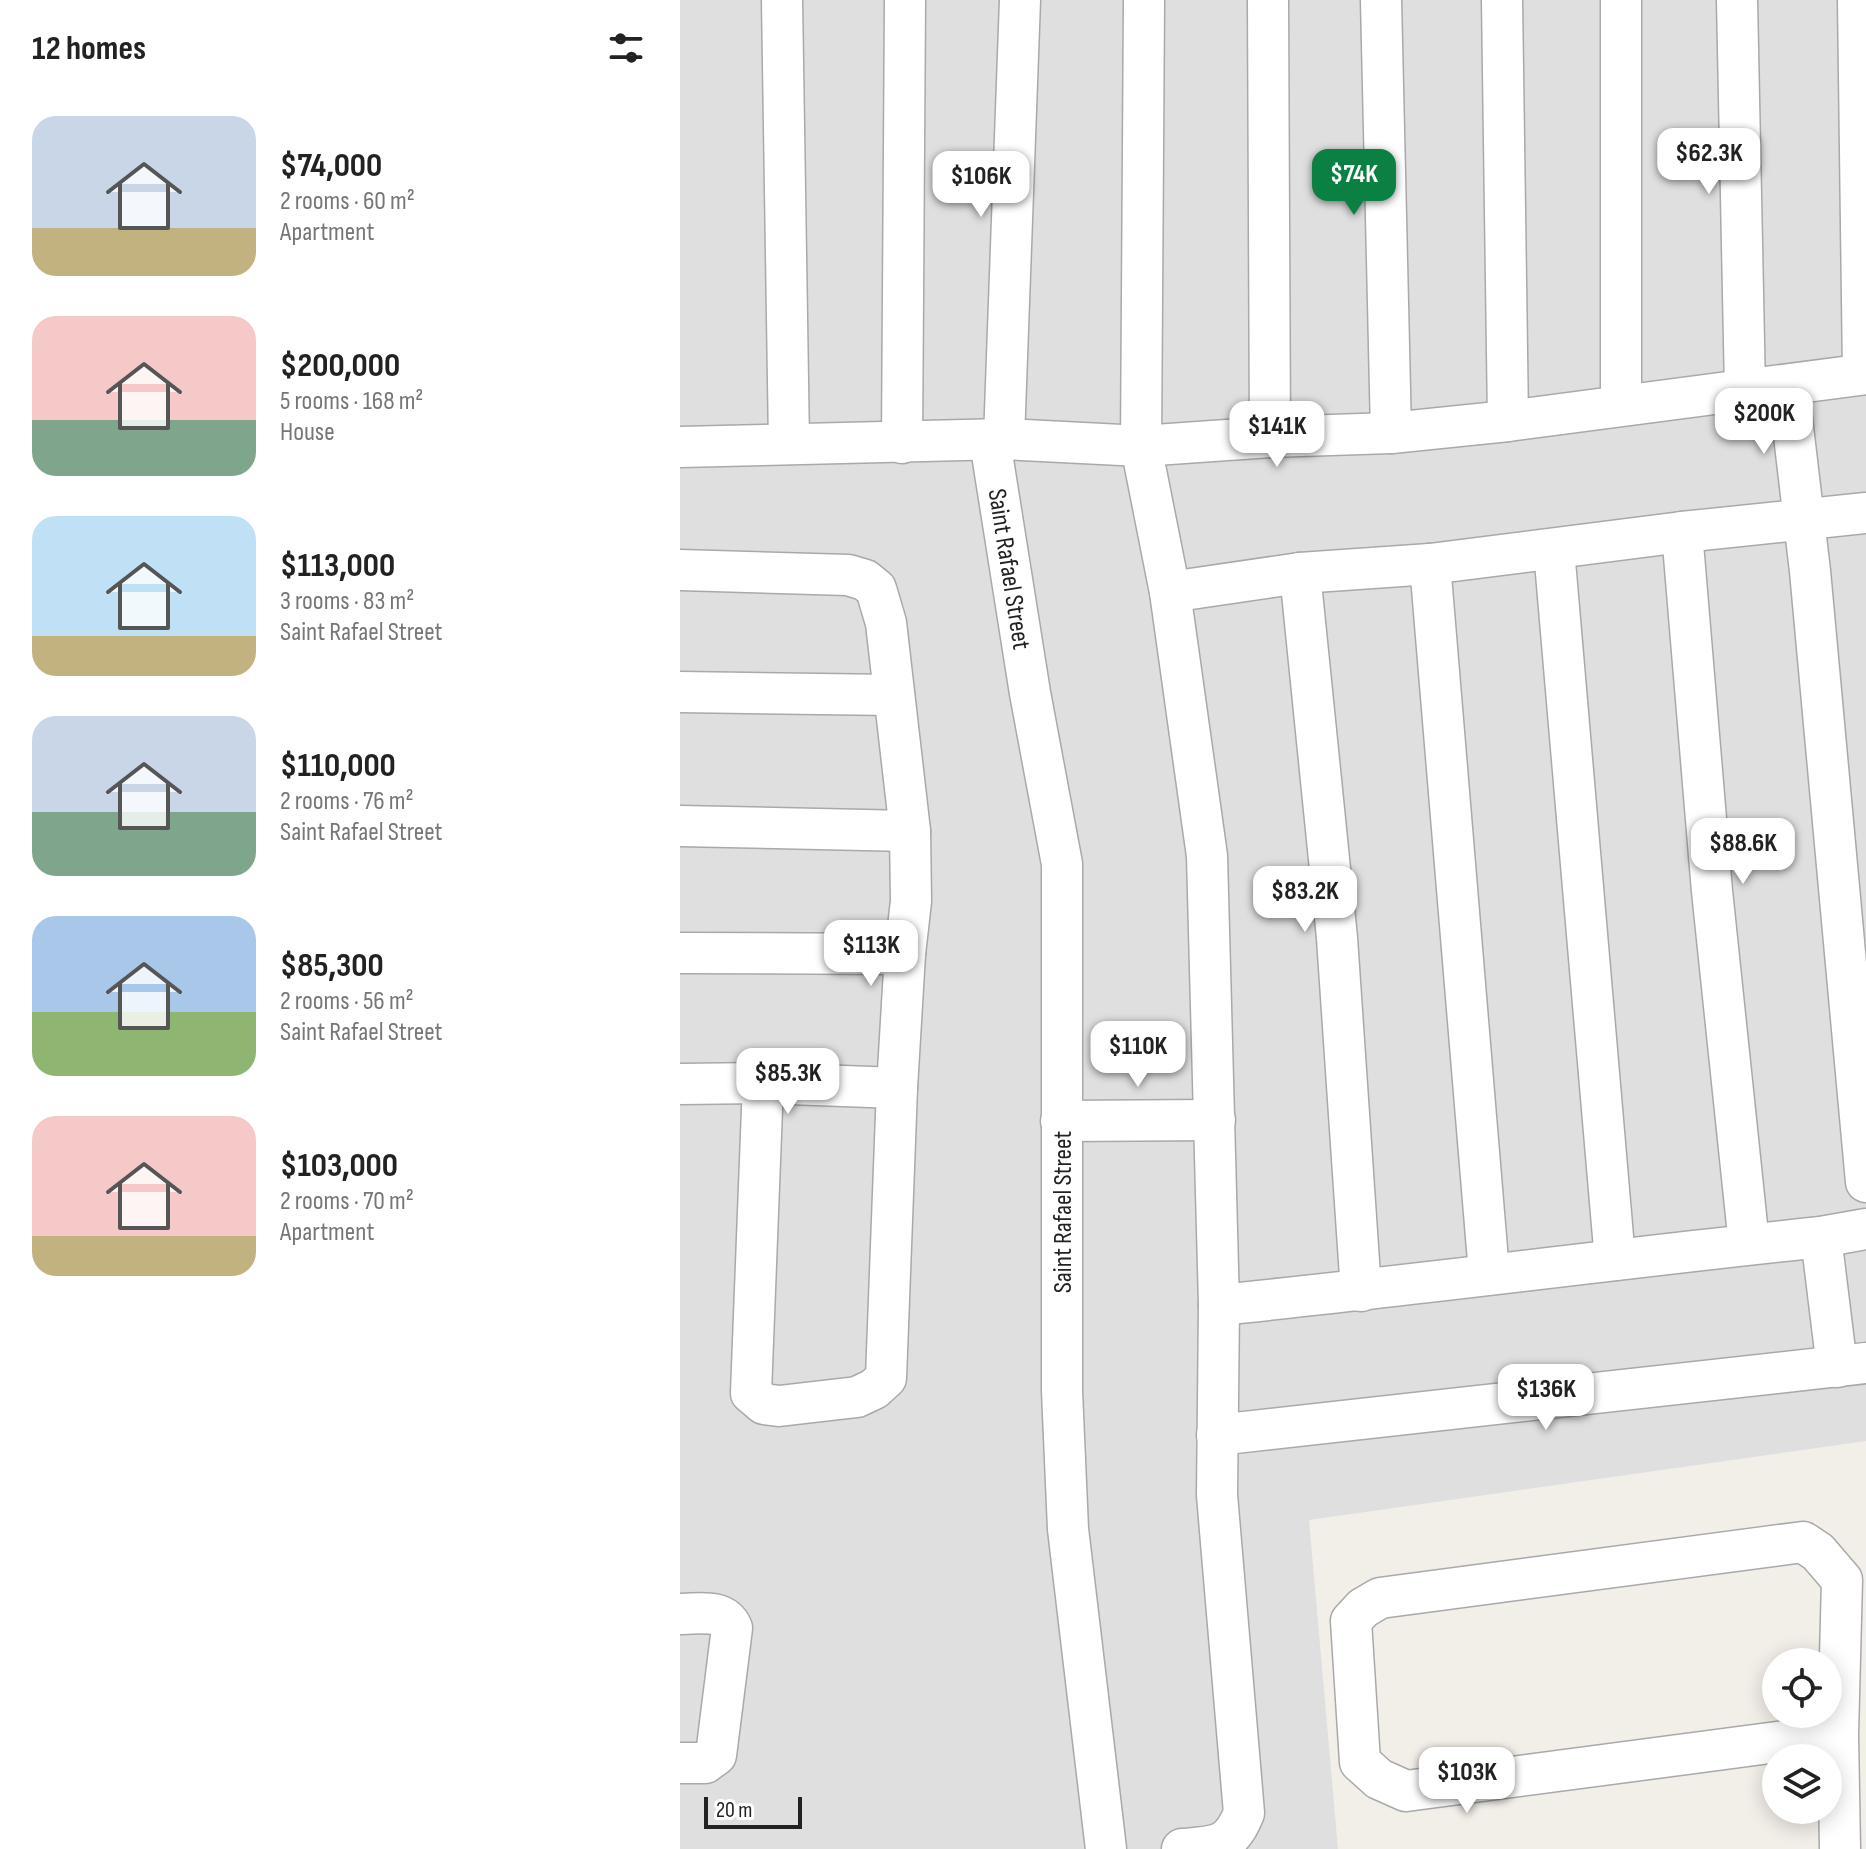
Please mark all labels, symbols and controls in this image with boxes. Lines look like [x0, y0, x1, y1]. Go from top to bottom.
icon: filters [604, 26, 648, 70]
text: 12 homes [32, 28, 146, 69]
pin: $62.3K [1644, 128, 1774, 196]
text: $62.3K [1675, 138, 1743, 169]
text: $74,000 [280, 145, 382, 186]
icon: home [96, 148, 192, 244]
pin: $74K [1307, 149, 1401, 217]
pin: $106K [925, 151, 1037, 219]
text: $74K [1330, 159, 1378, 190]
text: $106K [951, 161, 1011, 192]
text: 2 rooms · 60 m² [280, 186, 415, 217]
text: Apartment [280, 217, 374, 248]
text: $200,000 [280, 345, 400, 386]
icon: home [96, 348, 192, 444]
text: 5 rooms · 168 m² [280, 386, 423, 417]
pin: $200K [1708, 388, 1820, 456]
text: $200K [1733, 398, 1795, 429]
pin: $141K [1221, 401, 1333, 469]
text: $141K [1247, 411, 1307, 442]
text: House [280, 417, 335, 448]
street label: Saint Rafael Street [980, 487, 1037, 652]
text: $113,000 [280, 545, 395, 586]
icon: home [96, 548, 192, 644]
text: 3 rooms · 83 m² [280, 586, 414, 617]
text: Saint Rafael Street [280, 617, 443, 648]
text: $110,000 [280, 745, 396, 786]
icon: home [96, 748, 192, 844]
text: 2 rooms · 76 m² [280, 786, 414, 817]
text: Saint Rafael Street [280, 817, 443, 848]
pin: $88.6K [1678, 818, 1808, 886]
text: $88.6K [1709, 828, 1777, 859]
pin: $83.2K [1240, 866, 1370, 934]
text: $83.2K [1271, 876, 1339, 907]
pin: $113K [815, 920, 927, 988]
text: $113K [842, 930, 900, 961]
text: $85,300 [280, 945, 384, 986]
icon: home [96, 948, 192, 1044]
text: 2 rooms · 56 m² [280, 986, 414, 1017]
text: Saint Rafael Street [280, 1017, 443, 1048]
pin: $110K [1082, 1021, 1194, 1089]
text: $110K [1109, 1031, 1167, 1062]
pin: $85.3K [723, 1048, 853, 1116]
text: $85.3K [754, 1058, 822, 1089]
street label: Saint Rafael Street [1048, 1131, 1079, 1293]
text: $103,000 [280, 1145, 398, 1186]
icon: home [96, 1148, 192, 1244]
text: 2 rooms · 70 m² [280, 1186, 414, 1217]
text: Apartment [280, 1217, 374, 1248]
pin: $136K [1490, 1364, 1602, 1432]
text: $136K [1516, 1374, 1576, 1405]
map controls [1762, 1648, 1842, 1824]
button: locate [1762, 1648, 1842, 1728]
button: layers [1762, 1744, 1842, 1824]
pin: $103K [1411, 1747, 1523, 1815]
text: $103K [1437, 1757, 1497, 1788]
scale bar [704, 1793, 802, 1829]
text: 20 m [716, 1797, 753, 1824]

